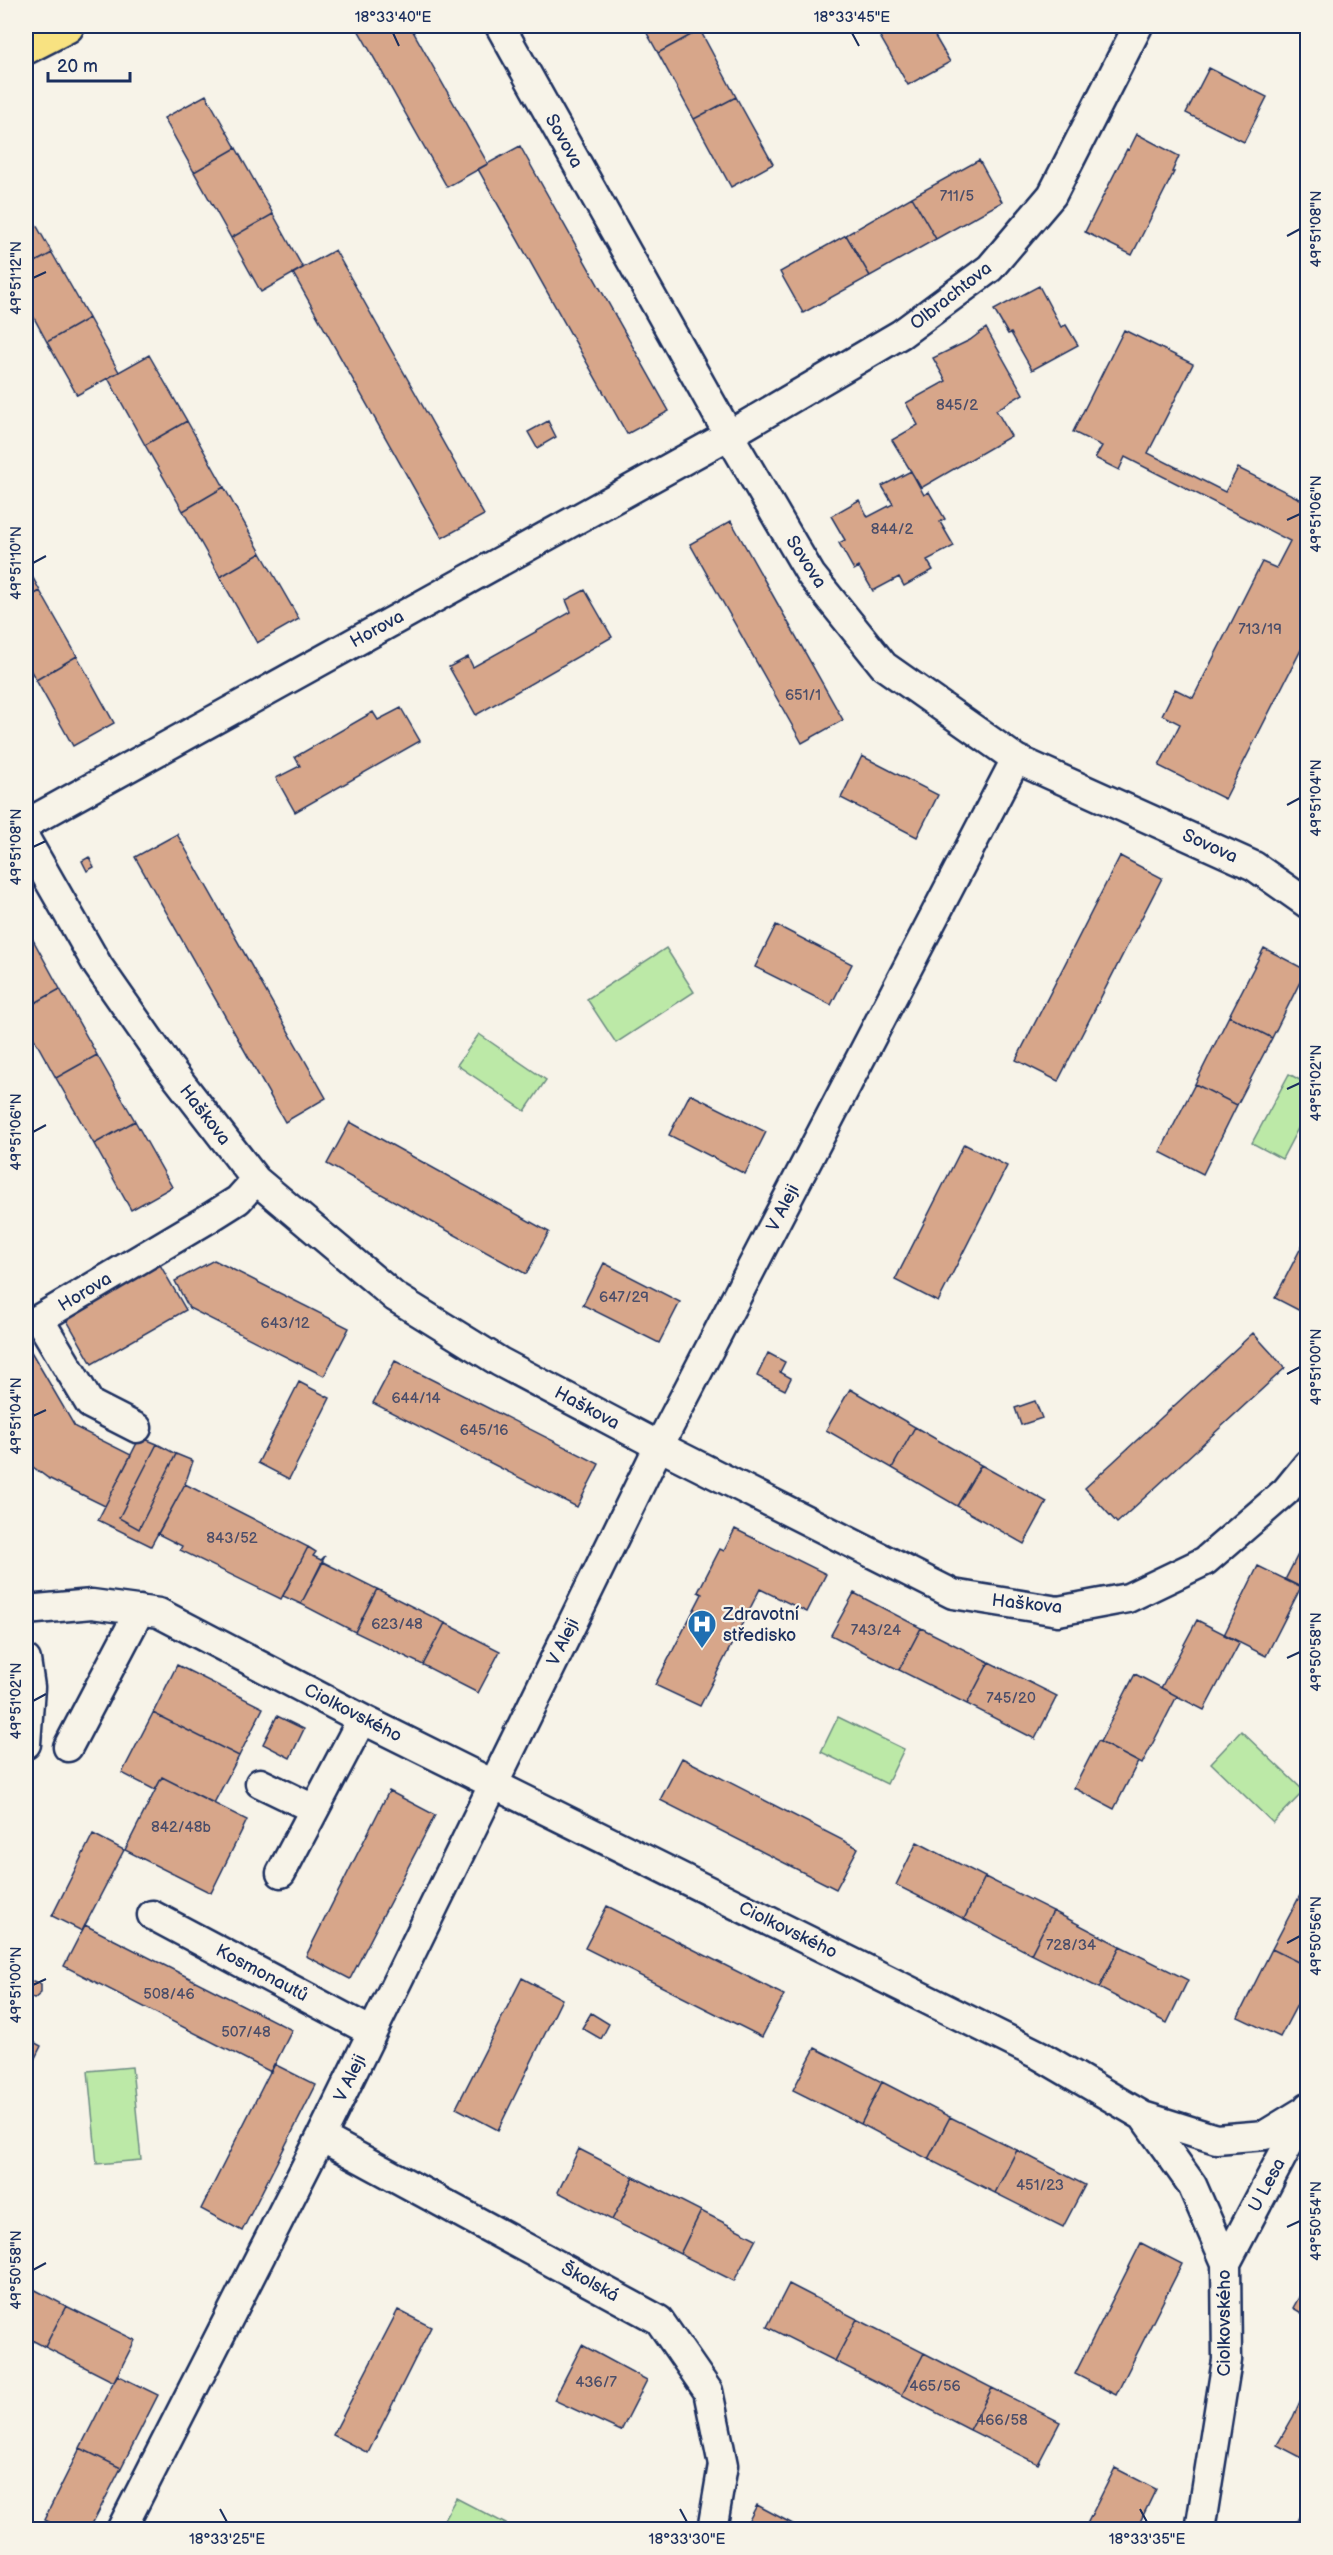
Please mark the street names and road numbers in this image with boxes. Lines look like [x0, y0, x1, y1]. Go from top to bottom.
street label: Sovova [541, 110, 587, 172]
street label: Olbrachtova [906, 258, 996, 334]
street label: Sovova [781, 532, 831, 592]
street label: Horova [346, 606, 408, 652]
street label: Sovova [1179, 825, 1241, 867]
street label: Haškova [175, 1081, 235, 1149]
street label: V Aleji [762, 1181, 804, 1235]
street label: Horova [55, 1268, 115, 1316]
street label: Haškova [551, 1382, 623, 1434]
street label: Haškova [991, 1590, 1063, 1618]
street label: V Aleji [543, 1615, 583, 1669]
street label: Ciolkovského [301, 1679, 405, 1747]
street label: Ciolkovského [735, 1897, 841, 1963]
street label: Kosmonautů [212, 1940, 312, 2006]
street label: V Aleji [330, 2051, 370, 2105]
street label: U Lesa [1244, 2155, 1290, 2215]
street label: Školská [558, 2257, 623, 2306]
street label: Ciolkovského [1214, 2270, 1235, 2376]

